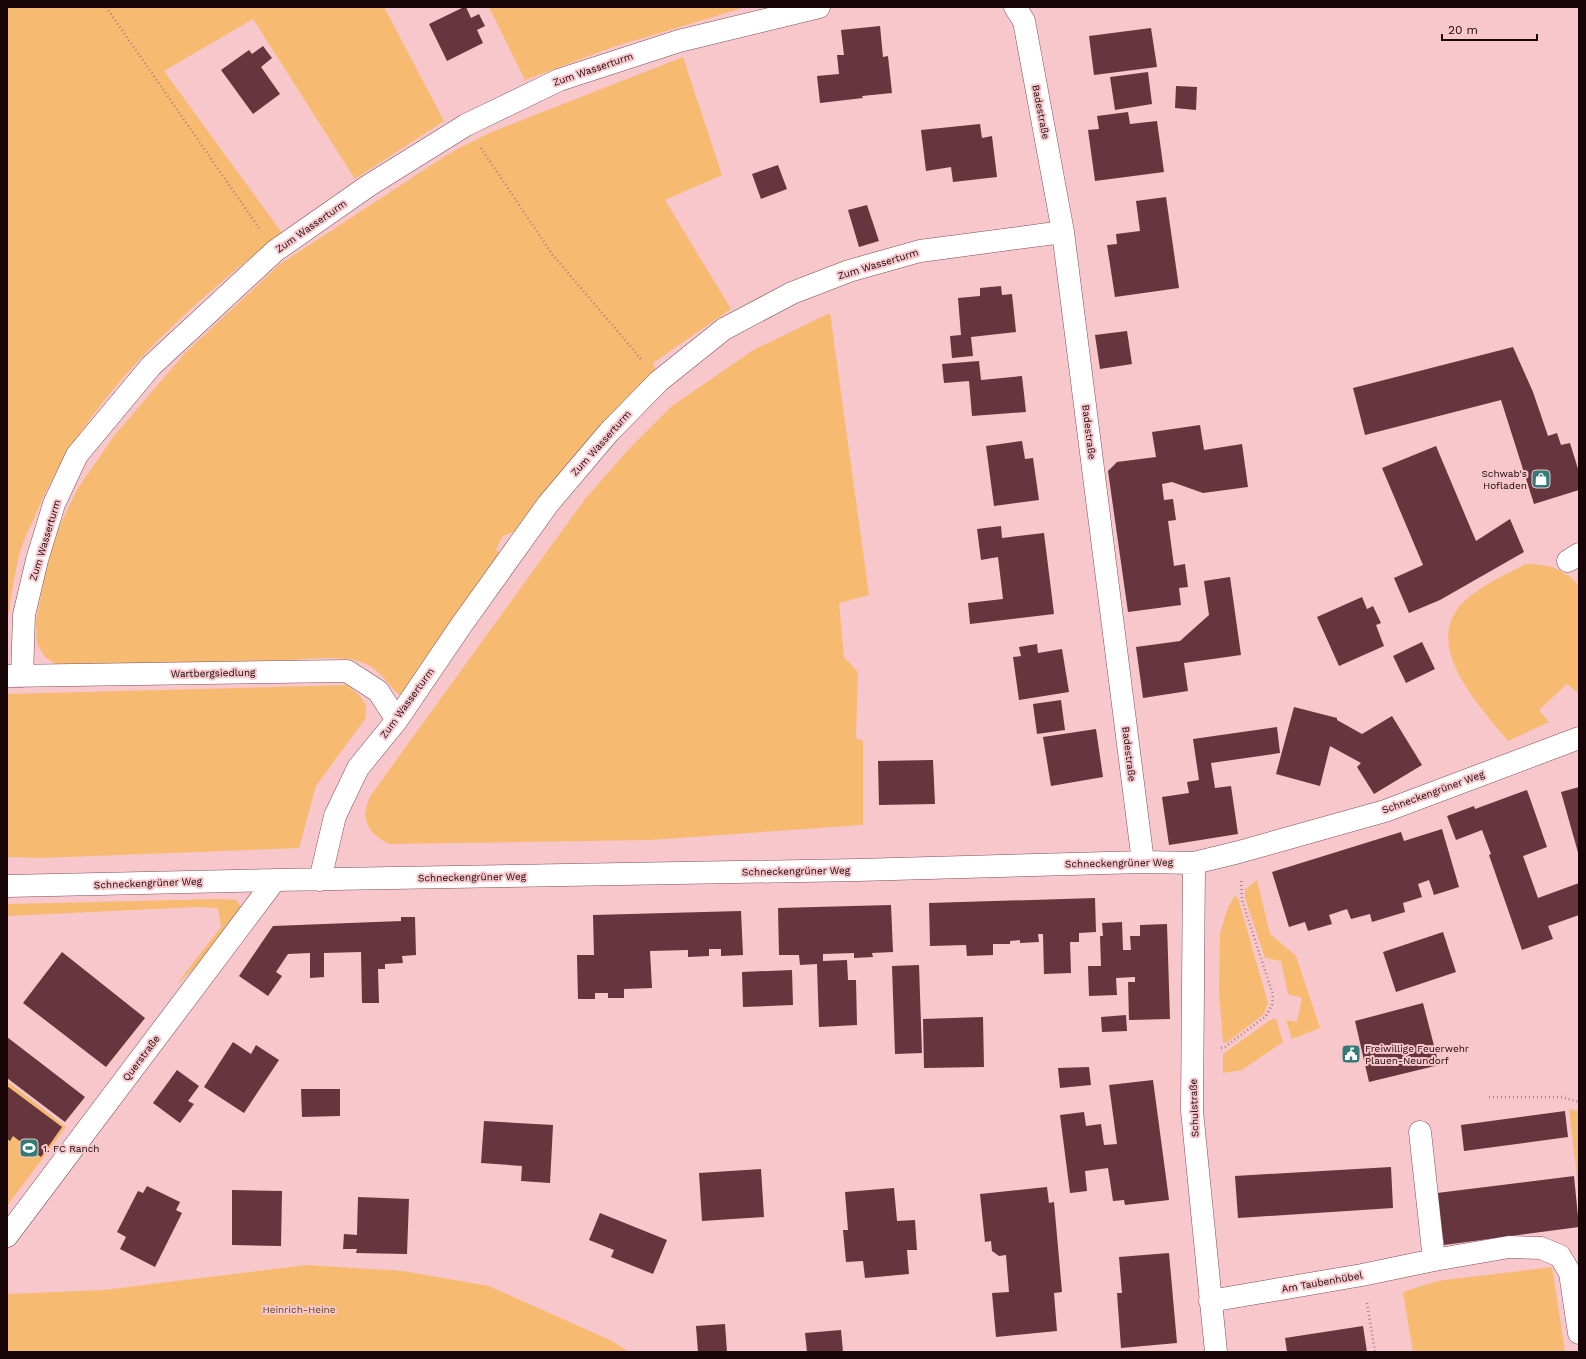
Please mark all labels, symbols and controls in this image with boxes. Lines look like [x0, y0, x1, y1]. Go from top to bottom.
scale bar [1442, 16, 1537, 42]
text: 20 m [1448, 23, 1478, 37]
street label: Zum Wasserturm [552, 50, 634, 88]
street label: Badestraße [1030, 84, 1052, 140]
street label: Zum Wasserturm [273, 197, 349, 255]
street label: Zum Wasserturm [836, 246, 920, 282]
street label: Badestraße [1080, 404, 1098, 460]
street label: Zum Wasserturm [569, 408, 633, 478]
place label: Schwab's Hofladen [1481, 468, 1527, 491]
shop icon: Schwab's Hofladen [1530, 468, 1552, 490]
street label: Zum Wasserturm [27, 498, 63, 582]
street label: Zum Wasserturm [378, 666, 436, 740]
street label: Wartbergsiedlung [171, 667, 256, 679]
street label: Badestraße [1120, 726, 1138, 782]
street label: Schneckengrüner Weg [1380, 768, 1486, 816]
street label: Schneckengrüner Weg [1065, 857, 1174, 869]
street label: Schneckengrüner Weg [742, 865, 851, 877]
street label: Schneckengrüner Weg [418, 871, 527, 883]
street label: Schneckengrüner Weg [94, 876, 203, 890]
street label: Querstraße [120, 1033, 162, 1083]
public building icon: Freiwillige Feuerwehr Plauen-Neundorf [1340, 1043, 1362, 1065]
place label: Freiwillige Feuerwehr Plauen-Neundorf [1365, 1043, 1469, 1066]
street label: Schulstraße [1187, 1078, 1201, 1137]
sports icon: 1. FC Ranch [18, 1137, 40, 1159]
place label: 1. FC Ranch [43, 1143, 100, 1154]
street label: Am Taubenhübel [1281, 1269, 1363, 1295]
park label: Heinrich-Heine [262, 1304, 336, 1315]

